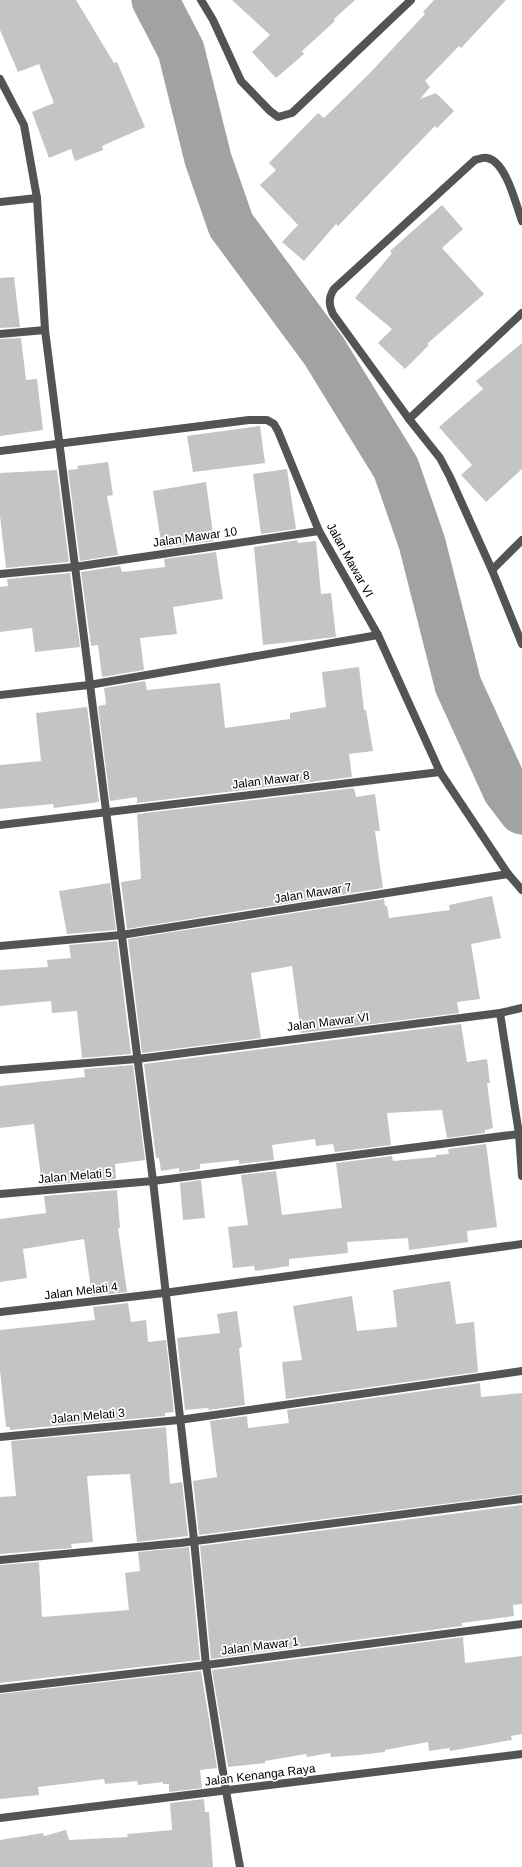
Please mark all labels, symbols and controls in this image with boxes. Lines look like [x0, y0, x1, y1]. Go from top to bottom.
street label: Jalan Mawar VI [324, 520, 376, 600]
street label: Jalan Mawar 10 [152, 524, 238, 550]
street label: Jalan Mawar 8 [231, 768, 311, 792]
street label: Jalan Mawar 7 [273, 880, 353, 906]
street label: Jalan Mawar VI [286, 1010, 370, 1034]
street label: Jalan Melati 5 [38, 1166, 113, 1186]
street label: Jalan Melati 4 [43, 1280, 119, 1302]
street label: Jalan Melati 3 [51, 1406, 126, 1426]
street label: Jalan Mawar 1 [220, 1634, 300, 1658]
street label: Jalan Kenanga Raya [204, 1761, 316, 1789]

